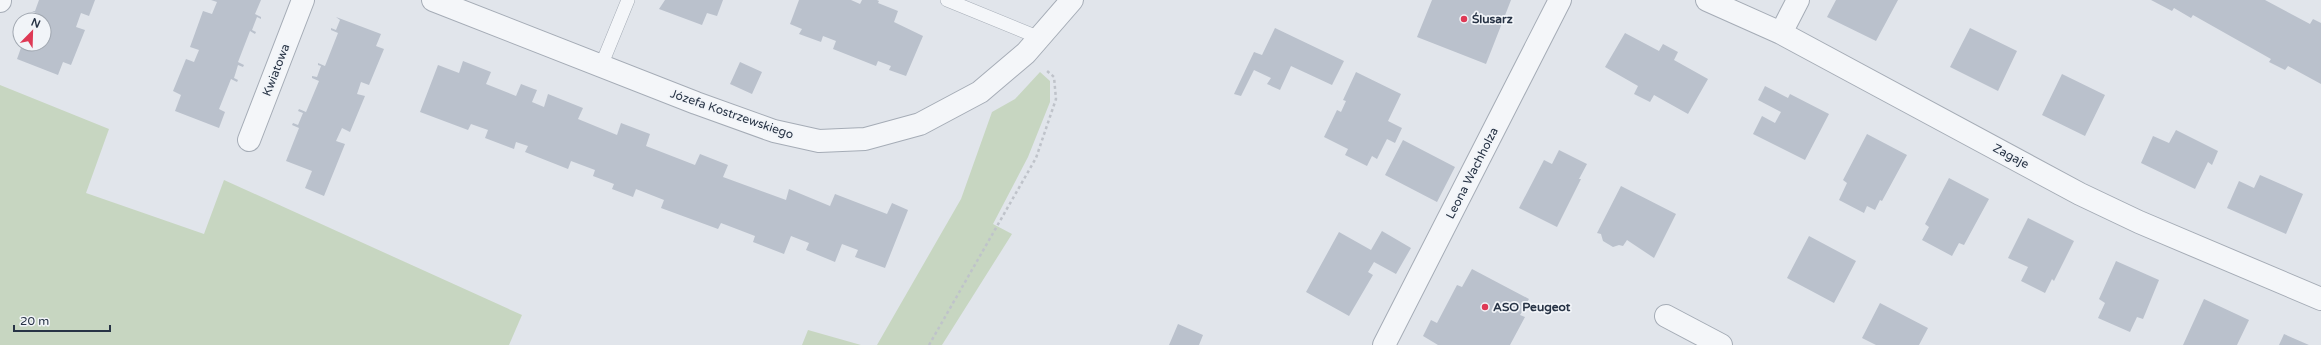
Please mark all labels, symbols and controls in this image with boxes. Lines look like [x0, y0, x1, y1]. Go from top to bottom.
north arrow [12, 12, 52, 52]
place label: Ślusarz [1472, 12, 1513, 26]
marker: Ślusarz [1459, 14, 1469, 24]
text: N [29, 16, 42, 31]
street label: Kwiatowa [260, 42, 292, 98]
street label: Józefa Kostrzewskiego [669, 86, 795, 142]
street label: Leona Wachholza [1443, 125, 1501, 221]
street label: Zagaje [1991, 141, 2031, 171]
place label: ASO Peugeot [1493, 300, 1571, 315]
marker: ASO Peugeot [1480, 302, 1490, 312]
scale bar [14, 307, 110, 333]
text: 20 m [20, 314, 49, 328]

